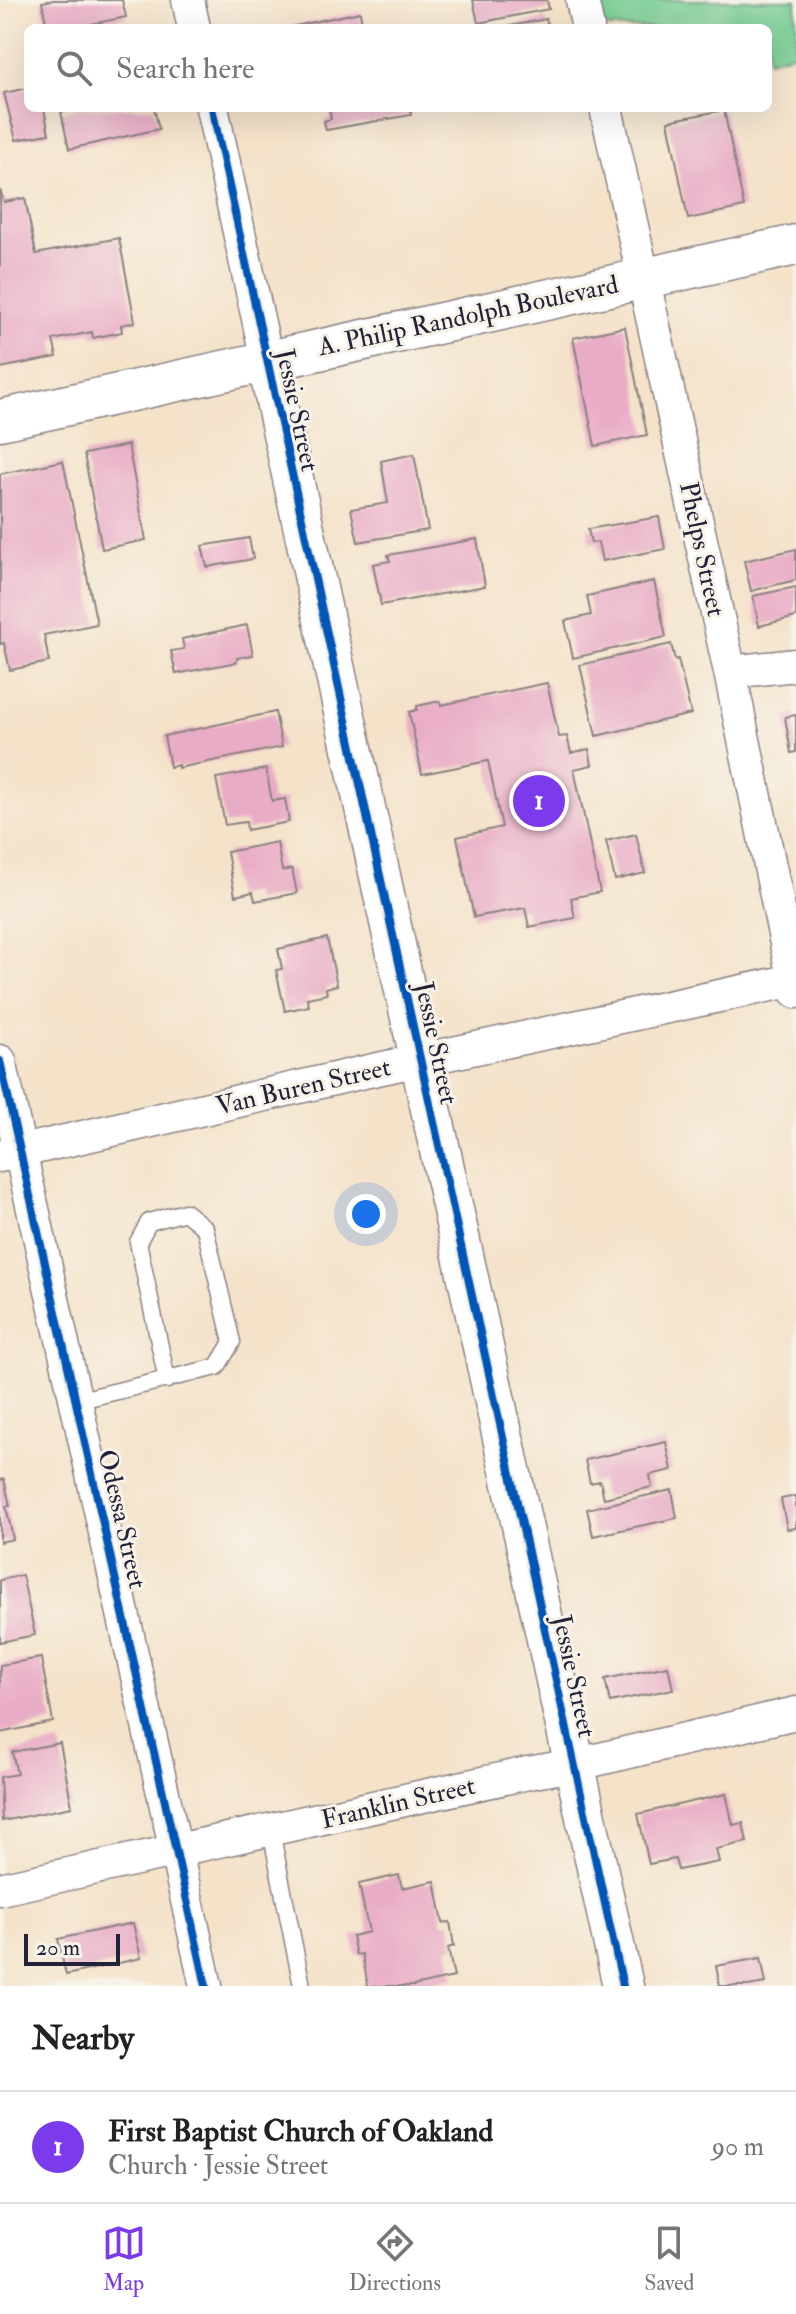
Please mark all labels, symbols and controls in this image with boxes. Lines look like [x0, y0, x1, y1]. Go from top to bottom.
search box [24, 24, 772, 112]
icon: search [52, 46, 96, 90]
text: Search here [116, 50, 255, 87]
street label: A. Philip Randolph Boulevard [314, 268, 622, 365]
street label: Jessie Street [268, 345, 326, 474]
street label: Phelps Street [671, 479, 732, 620]
pin: 1 [513, 771, 565, 831]
street label: Jessie Street [407, 978, 465, 1107]
street label: Van Buren Street [213, 1051, 394, 1123]
your location [346, 1194, 386, 1234]
street label: Odessa Street [91, 1447, 154, 1592]
street label: Jessie Street [545, 1611, 603, 1740]
street label: Franklin Street [318, 1770, 478, 1836]
scale bar [24, 1930, 120, 1966]
text: 20 m [36, 1934, 80, 1962]
text: Nearby [32, 2017, 134, 2060]
text: First Baptist Church of Oakland [108, 2113, 493, 2150]
text: 1 [53, 2131, 63, 2163]
text: 90 m [712, 2131, 764, 2163]
text: Church · Jessie Street [108, 2150, 328, 2182]
tab: Map [102, 2221, 146, 2297]
tab: Directions [349, 2221, 441, 2297]
tab: Saved [644, 2221, 694, 2297]

